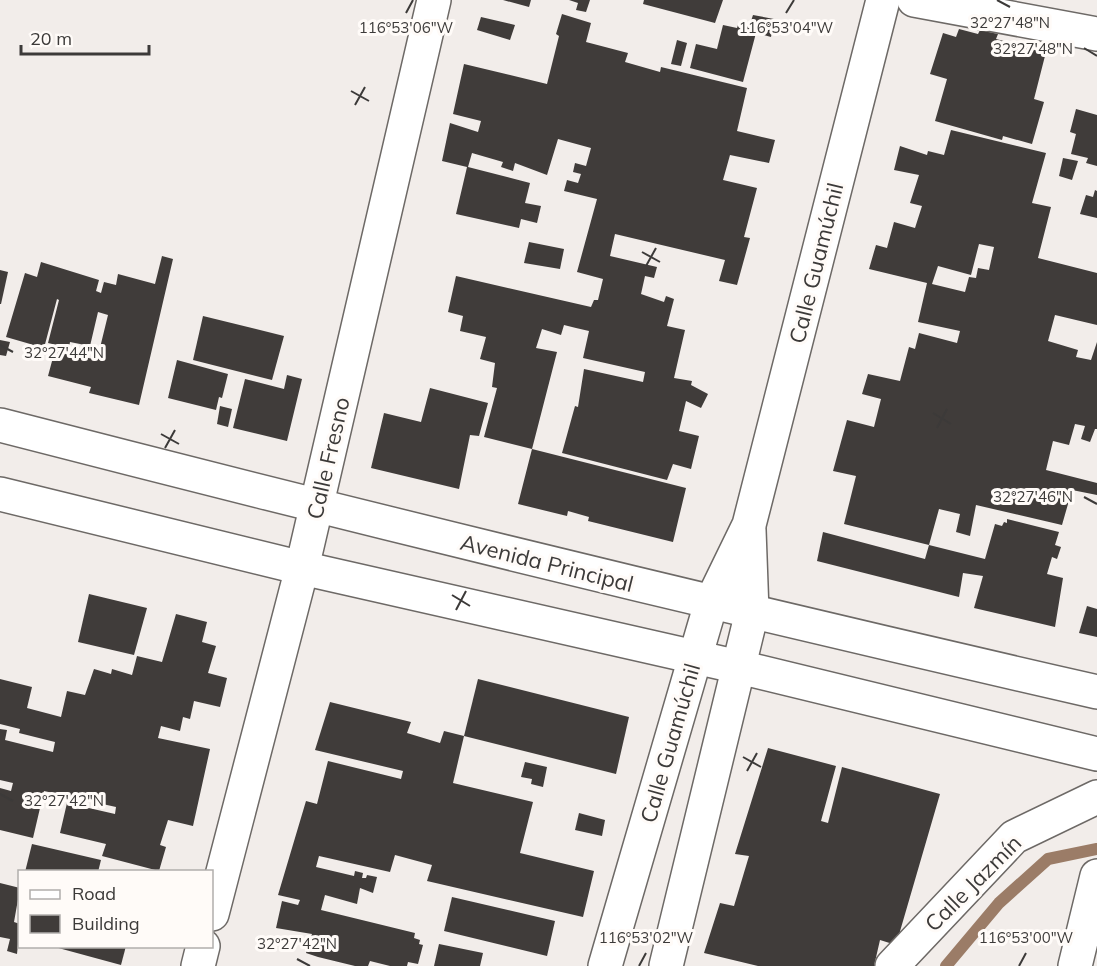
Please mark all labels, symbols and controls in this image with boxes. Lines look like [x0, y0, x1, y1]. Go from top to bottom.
text: 32°27'48"N [970, 13, 1050, 32]
scale bar [21, 18, 148, 56]
text: 116°53'06"W [359, 18, 454, 37]
text: 116°53'04"W [739, 18, 834, 37]
text: 20 m [30, 27, 72, 50]
text: 32°27'48"N [993, 39, 1073, 58]
street label: Calle Guamúchil [783, 180, 849, 346]
text: 32°27'44"N [24, 343, 104, 362]
street label: Calle Fresno [300, 394, 356, 522]
text: 32°27'46"N [993, 487, 1073, 506]
street label: Avenida Principal [458, 528, 636, 598]
street label: Calle Guamúchil [634, 660, 706, 826]
text: 32°27'42"N [24, 791, 104, 810]
street label: Calle Jazmín [919, 829, 1027, 937]
legend [18, 870, 213, 948]
text: Road [72, 882, 116, 905]
text: Building [72, 912, 140, 935]
text: 116°53'02"W [599, 928, 694, 947]
text: 116°53'00"W [979, 928, 1074, 947]
text: 32°27'42"N [257, 934, 337, 953]

